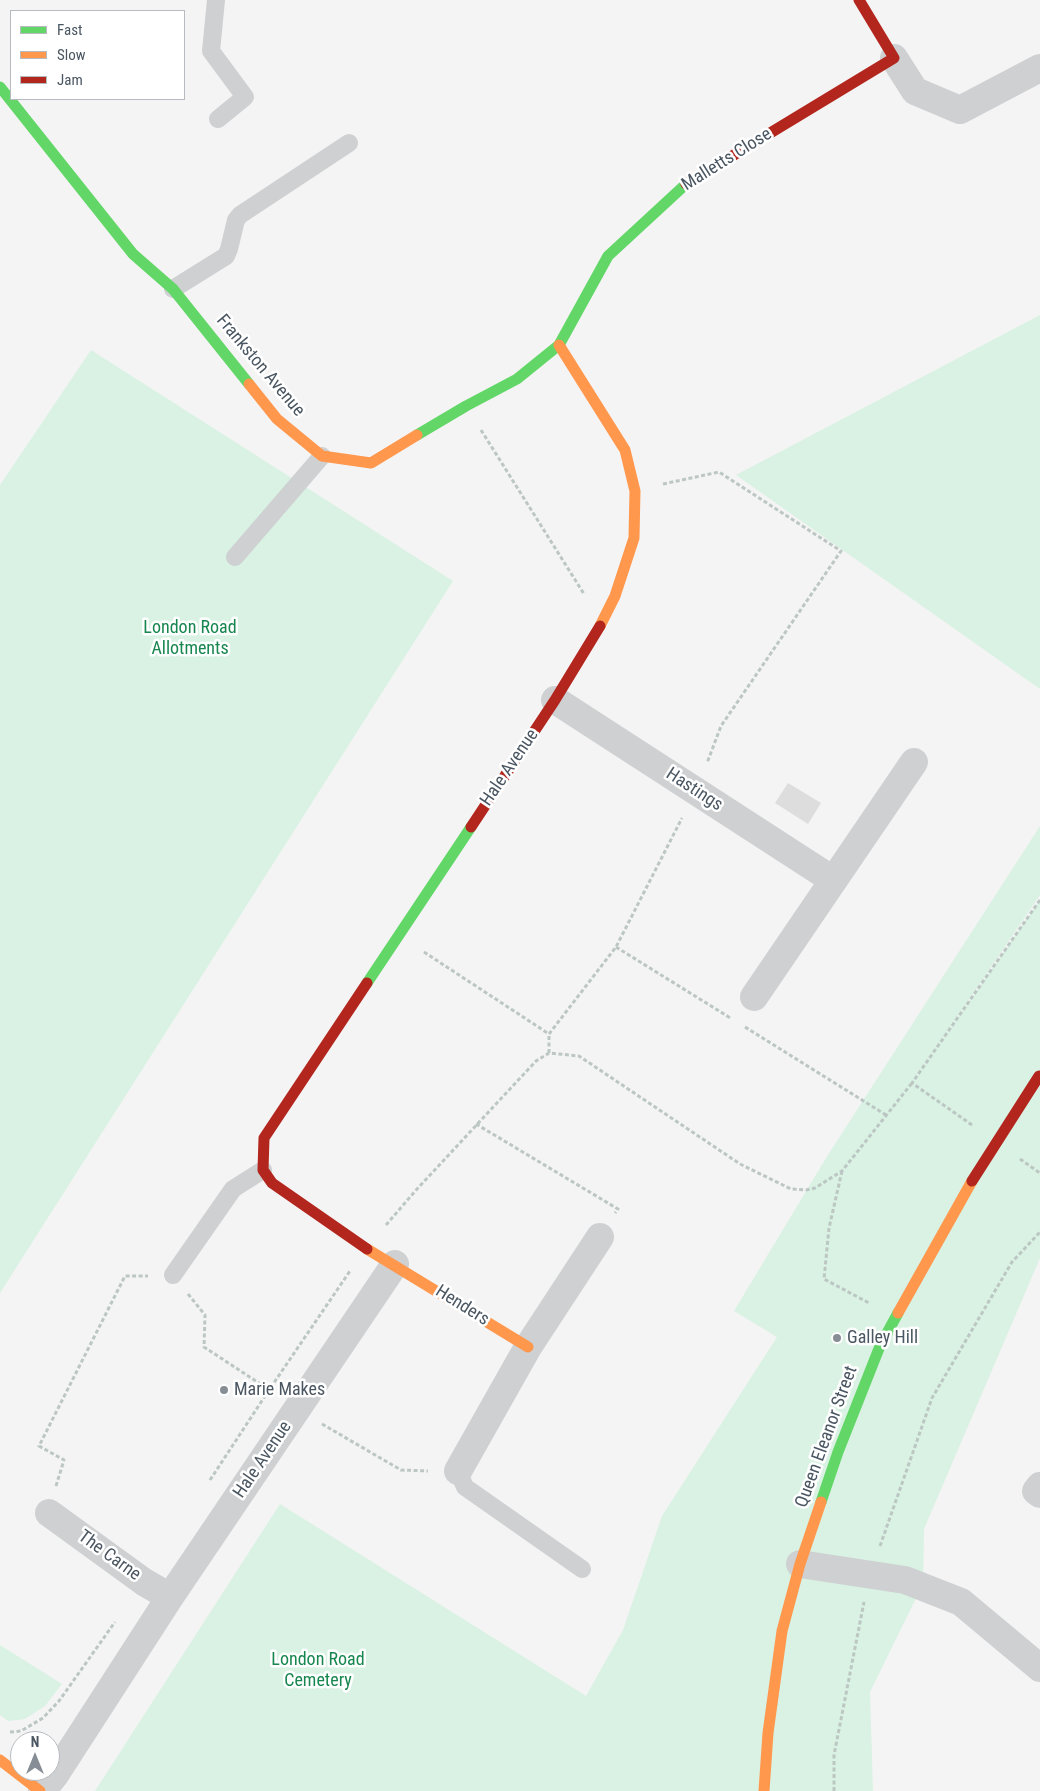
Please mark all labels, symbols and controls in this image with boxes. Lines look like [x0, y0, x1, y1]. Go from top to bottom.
legend [10, 10, 185, 100]
text: Fast [57, 21, 82, 39]
text: Slow [57, 46, 86, 64]
text: Jam [57, 71, 83, 89]
street label: Malletts Close [678, 124, 776, 196]
street label: Frankston Avenue [211, 311, 309, 421]
park label: London Road Allotments [143, 617, 237, 660]
street label: Hale Avenue [476, 725, 544, 811]
street label: Hastings [662, 764, 726, 816]
street label: Henders [431, 1281, 493, 1331]
place label: Galley Hill [847, 1327, 918, 1349]
marker: Galley Hill [831, 1332, 843, 1344]
street label: Queen Eleanor Street [791, 1363, 863, 1511]
place label: Marie Makes [234, 1379, 325, 1401]
marker: Marie Makes [218, 1384, 230, 1396]
street label: Hale Avenue [229, 1417, 297, 1503]
street label: The Carne [73, 1526, 145, 1586]
park label: London Road Cemetery [271, 1649, 365, 1692]
north arrow [10, 1731, 60, 1781]
text: N [31, 1734, 39, 1750]

